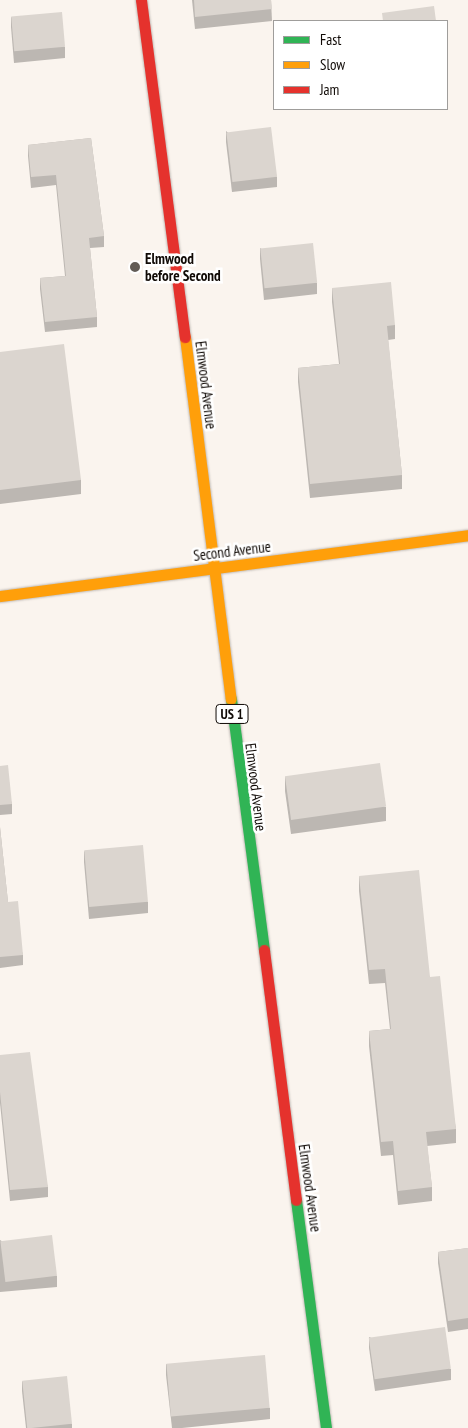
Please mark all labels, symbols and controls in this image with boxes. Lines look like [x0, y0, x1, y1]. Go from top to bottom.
legend [273, 20, 448, 110]
text: Fast [320, 30, 341, 49]
text: Slow [320, 55, 345, 74]
text: Jam [320, 80, 339, 99]
place label: Elmwood before Second [145, 249, 221, 284]
marker: Elmwood before Second [129, 261, 141, 273]
street label: Elmwood Avenue [192, 340, 220, 430]
street label: Second Avenue [192, 537, 272, 565]
road number: US 1 [214, 702, 250, 726]
street label: Elmwood Avenue [242, 742, 270, 832]
street label: Elmwood Avenue [295, 1143, 325, 1233]

